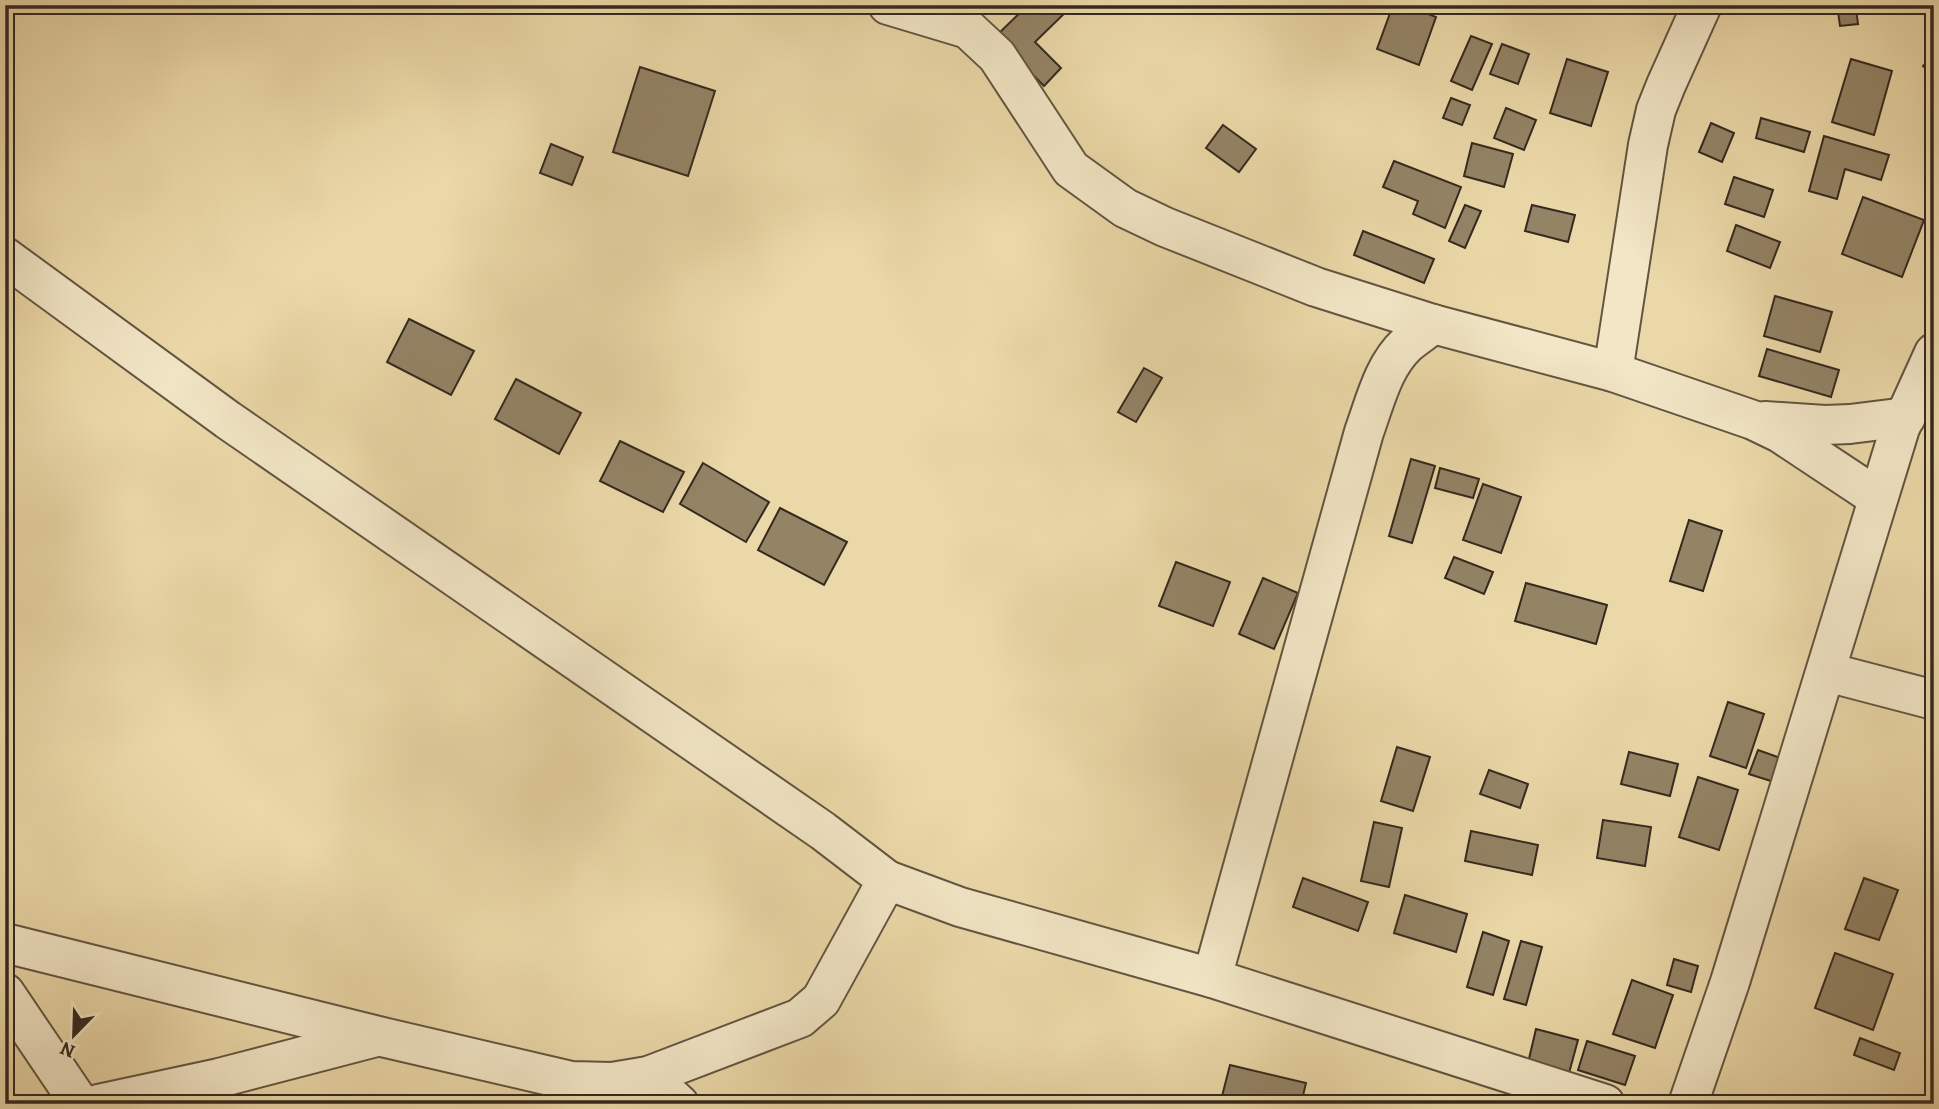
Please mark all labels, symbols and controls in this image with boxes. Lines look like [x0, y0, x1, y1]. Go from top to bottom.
north arrow [38, 1000, 108, 1070]
text: N [56, 1035, 79, 1064]

